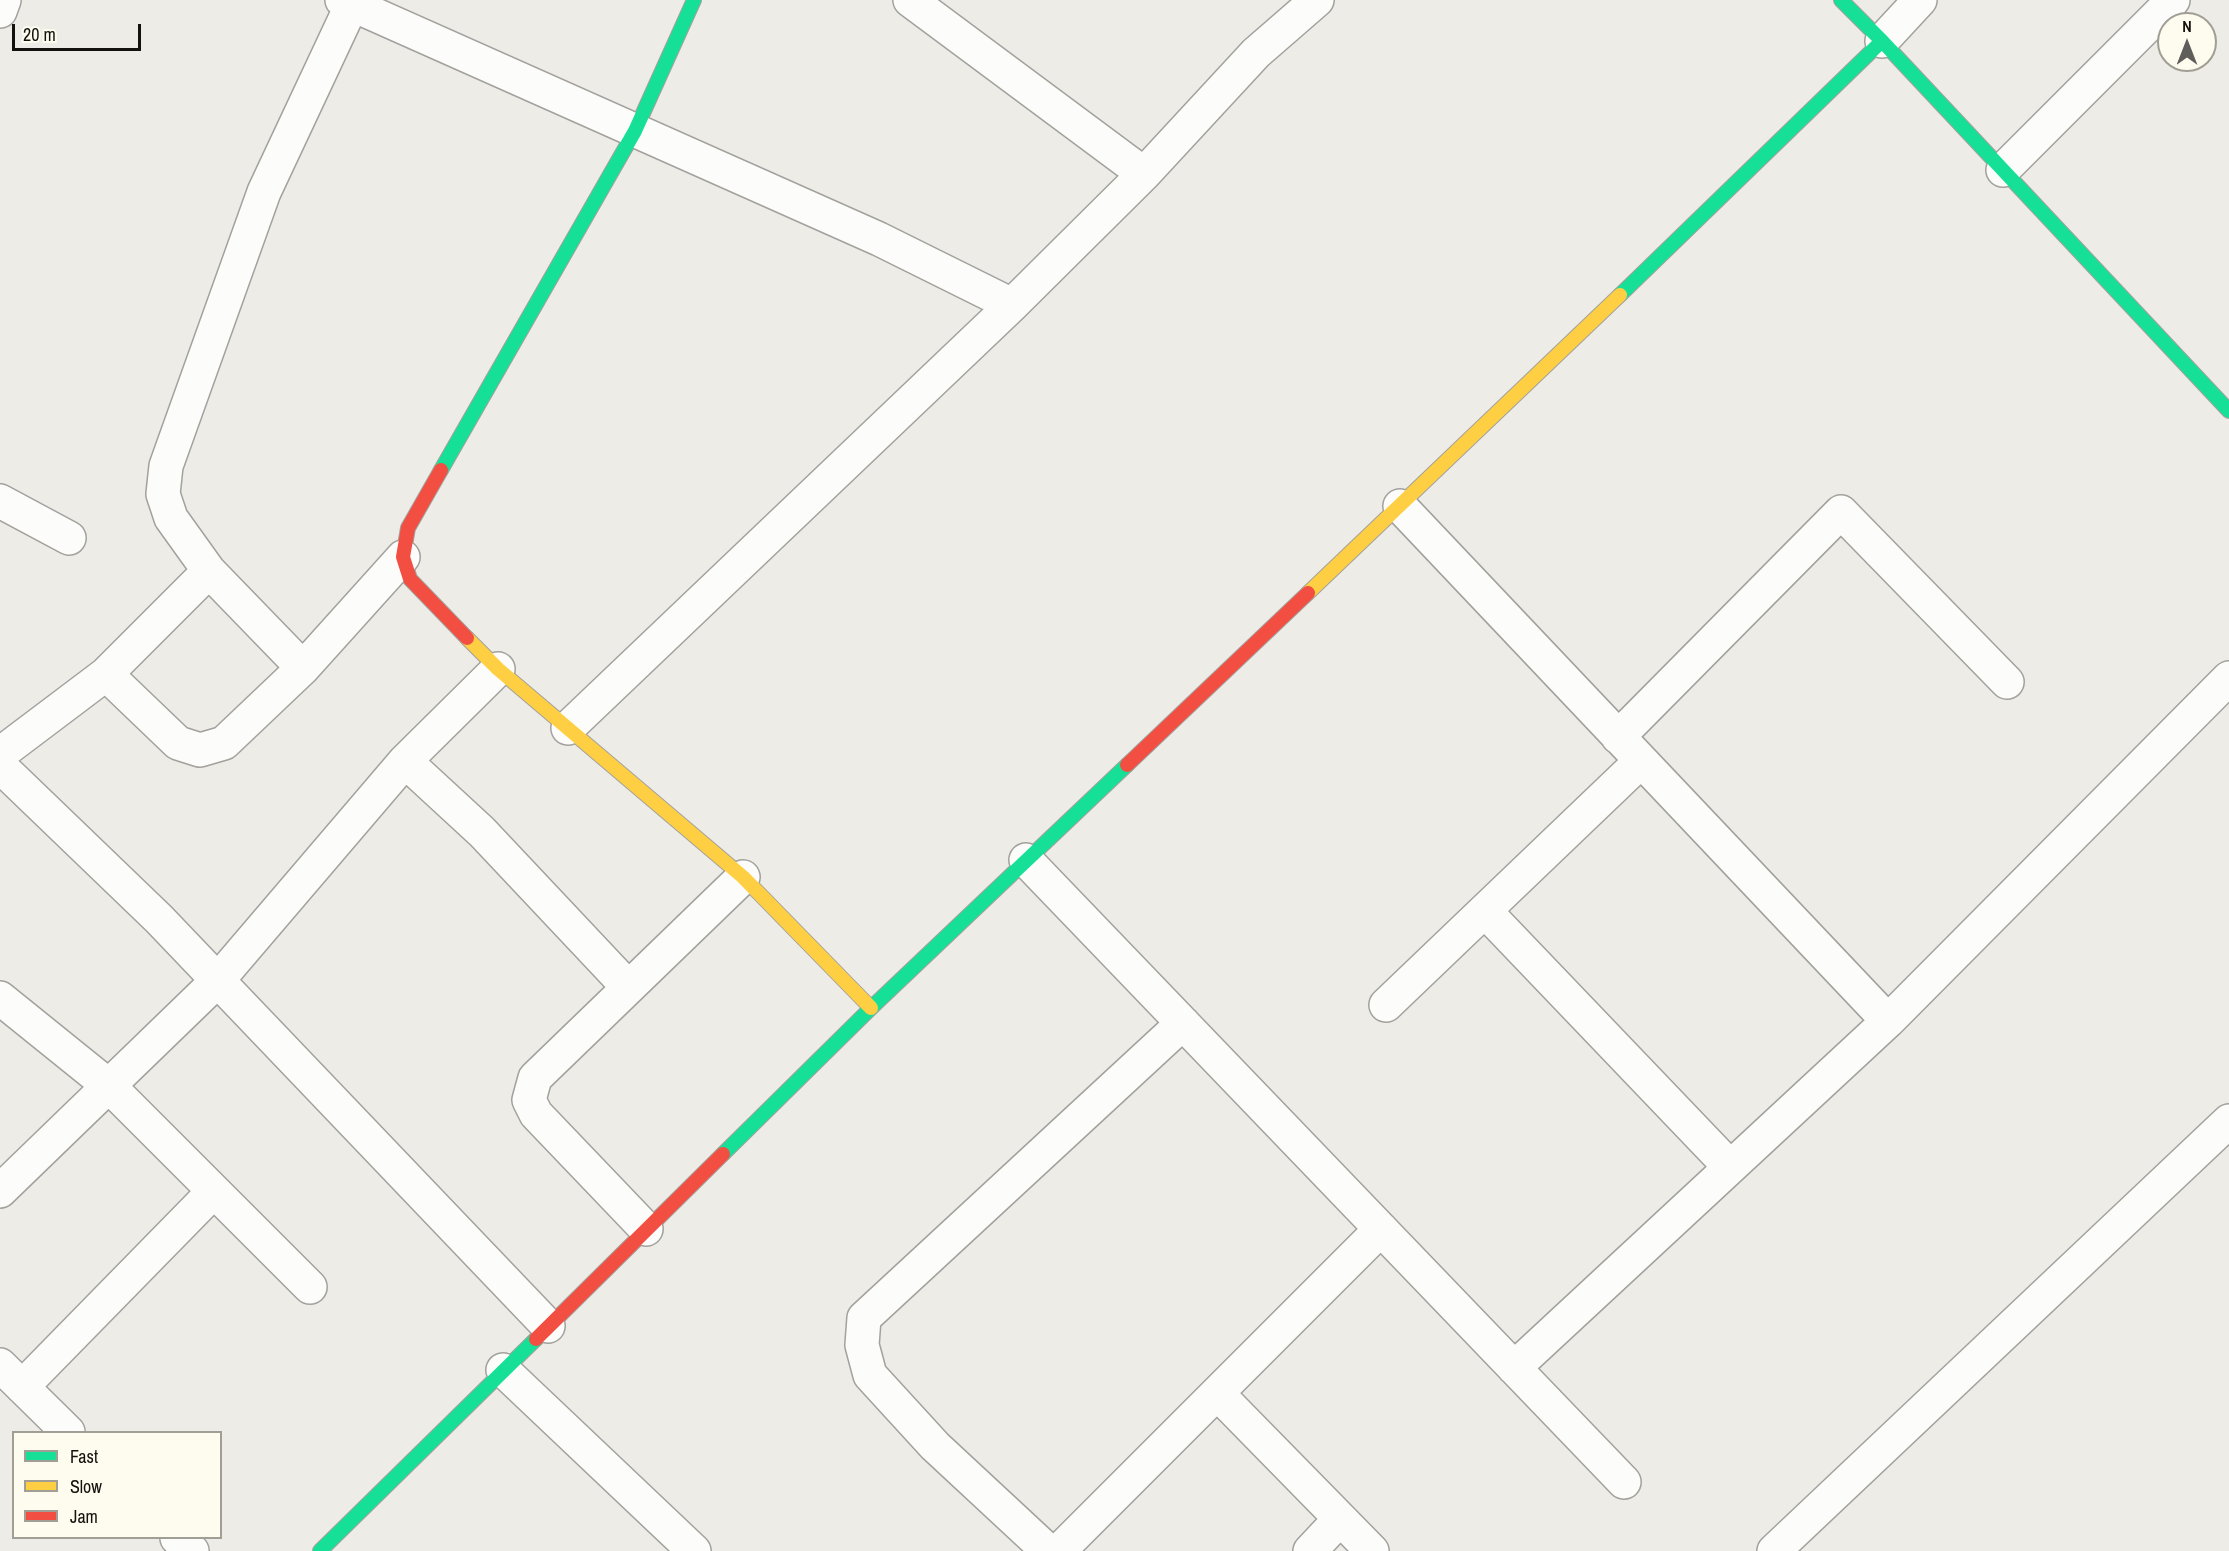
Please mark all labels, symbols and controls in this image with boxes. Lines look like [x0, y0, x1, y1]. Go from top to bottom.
scale bar [15, 12, 144, 50]
north arrow [2157, 12, 2217, 72]
text: N [2182, 15, 2192, 37]
text: 20 m [23, 22, 56, 47]
legend [12, 1431, 222, 1539]
text: Fast [70, 1444, 98, 1469]
text: Slow [70, 1474, 102, 1499]
text: Jam [70, 1504, 98, 1529]

